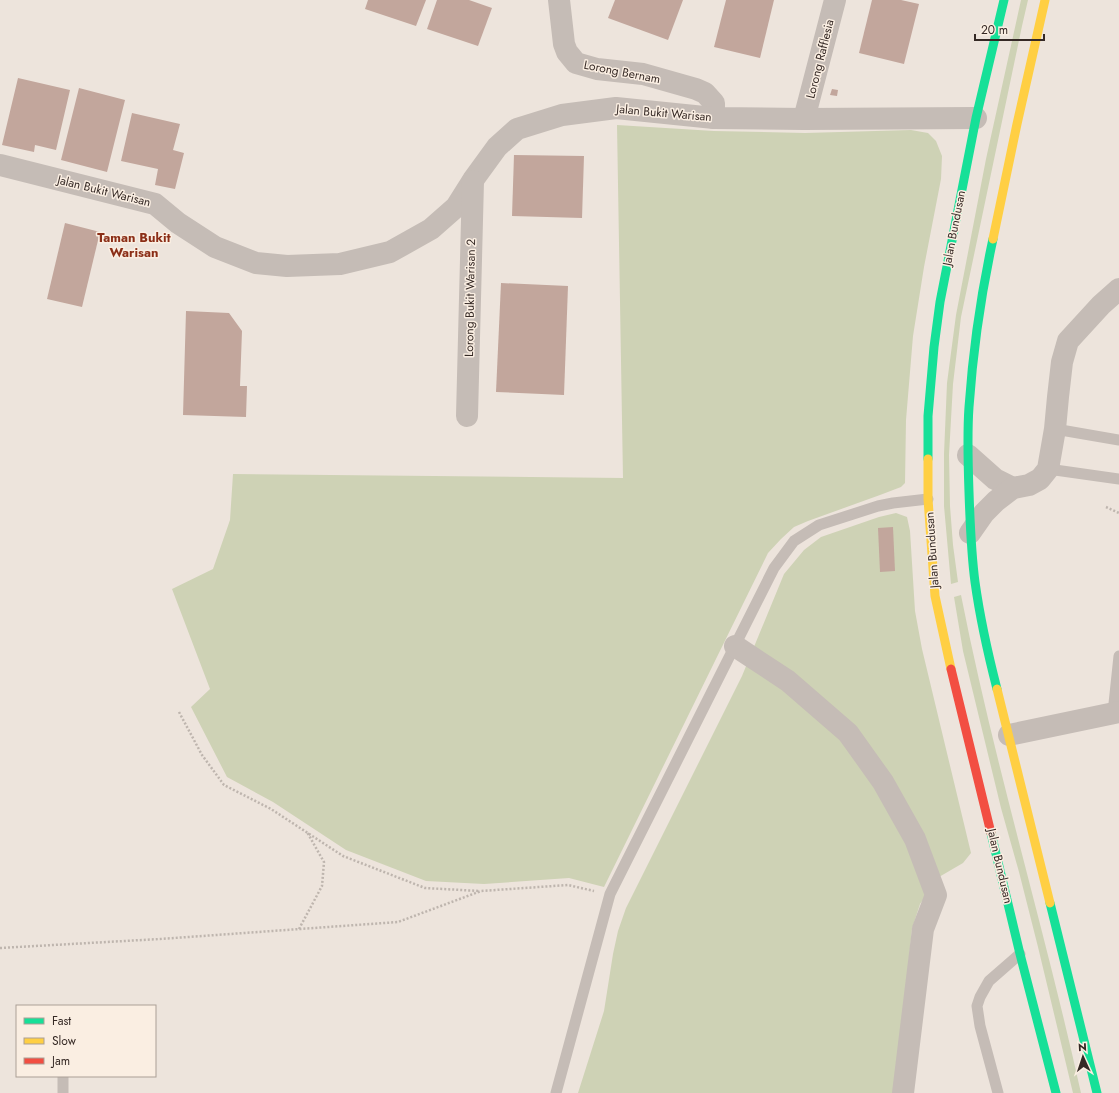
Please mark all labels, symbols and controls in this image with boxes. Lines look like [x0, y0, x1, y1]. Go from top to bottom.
scale bar [975, 16, 1044, 42]
street label: Lorong Rafflesia [801, 17, 839, 101]
text: 20 m [981, 21, 1008, 39]
street label: Lorong Bernam [582, 56, 662, 88]
street label: Jalan Bukit Warisan [614, 100, 712, 126]
street label: Jalan Bukit Warisan [54, 170, 153, 211]
street label: Jalan Bundusan [937, 189, 970, 269]
district label: Taman Bukit Warisan [97, 228, 172, 262]
street label: Lorong Bukit Warisan 2 [460, 239, 480, 357]
street label: Jalan Bundusan [920, 511, 944, 591]
street label: Jalan Bundusan [982, 825, 1017, 905]
legend [16, 1005, 156, 1077]
text: Fast [52, 1012, 71, 1030]
text: Slow [52, 1032, 77, 1050]
north arrow [1063, 1037, 1103, 1077]
text: N [1078, 1039, 1087, 1055]
text: Jam [50, 1052, 70, 1070]

